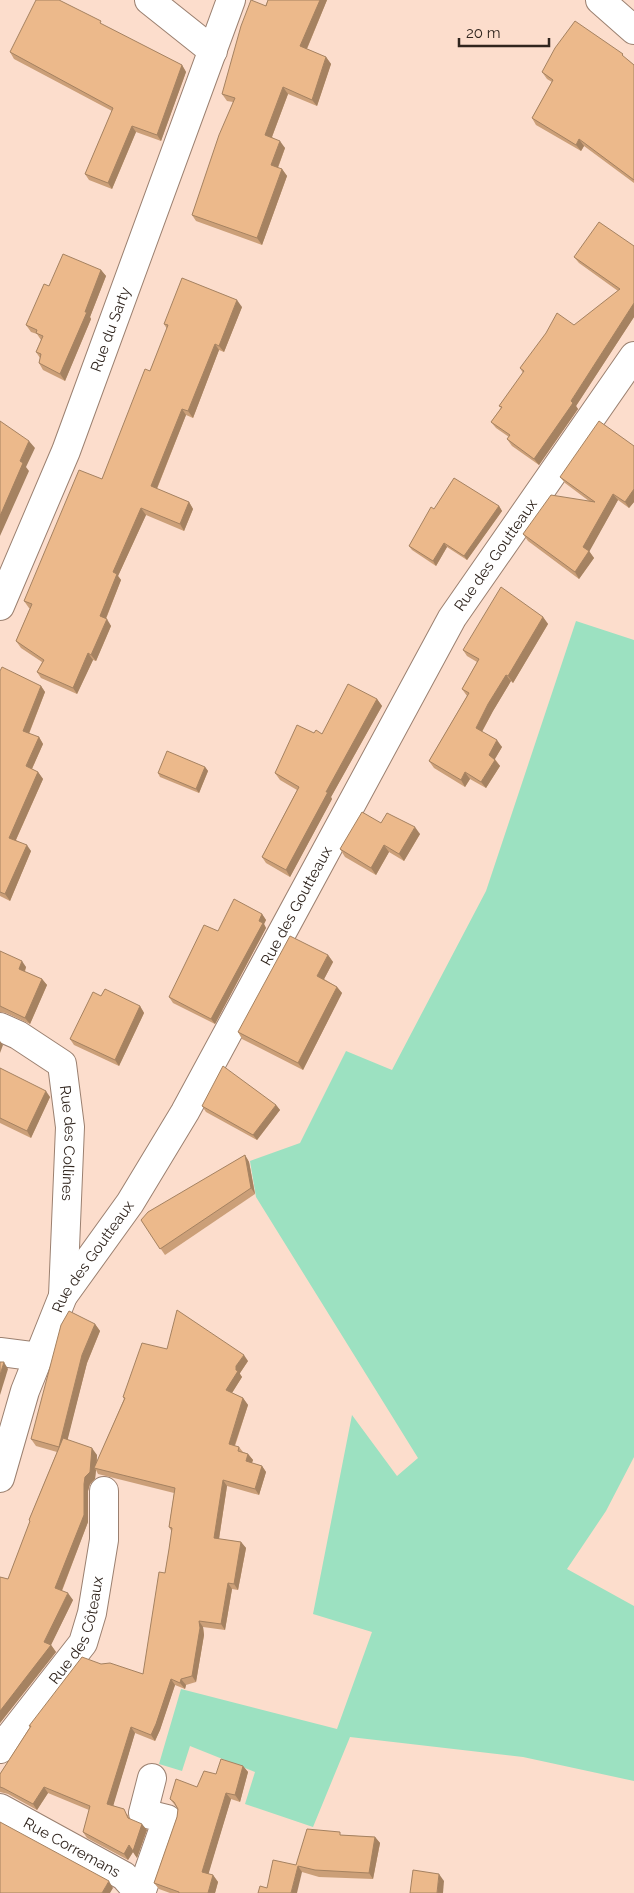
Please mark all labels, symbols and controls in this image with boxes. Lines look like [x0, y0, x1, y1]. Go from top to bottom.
scale bar [459, 15, 549, 47]
text: 20 m [466, 24, 501, 42]
street label: Rue du Sarty [87, 284, 134, 374]
street label: Rue des Goutteaux [451, 495, 541, 615]
street label: Rue des Goutteaux [257, 843, 336, 969]
street label: Rue des Collines [56, 1084, 79, 1201]
street label: Rue des Goutteaux [48, 1197, 138, 1315]
street label: Rue des Côteaux [45, 1575, 107, 1688]
street label: Rue Corremans [20, 1814, 123, 1881]

